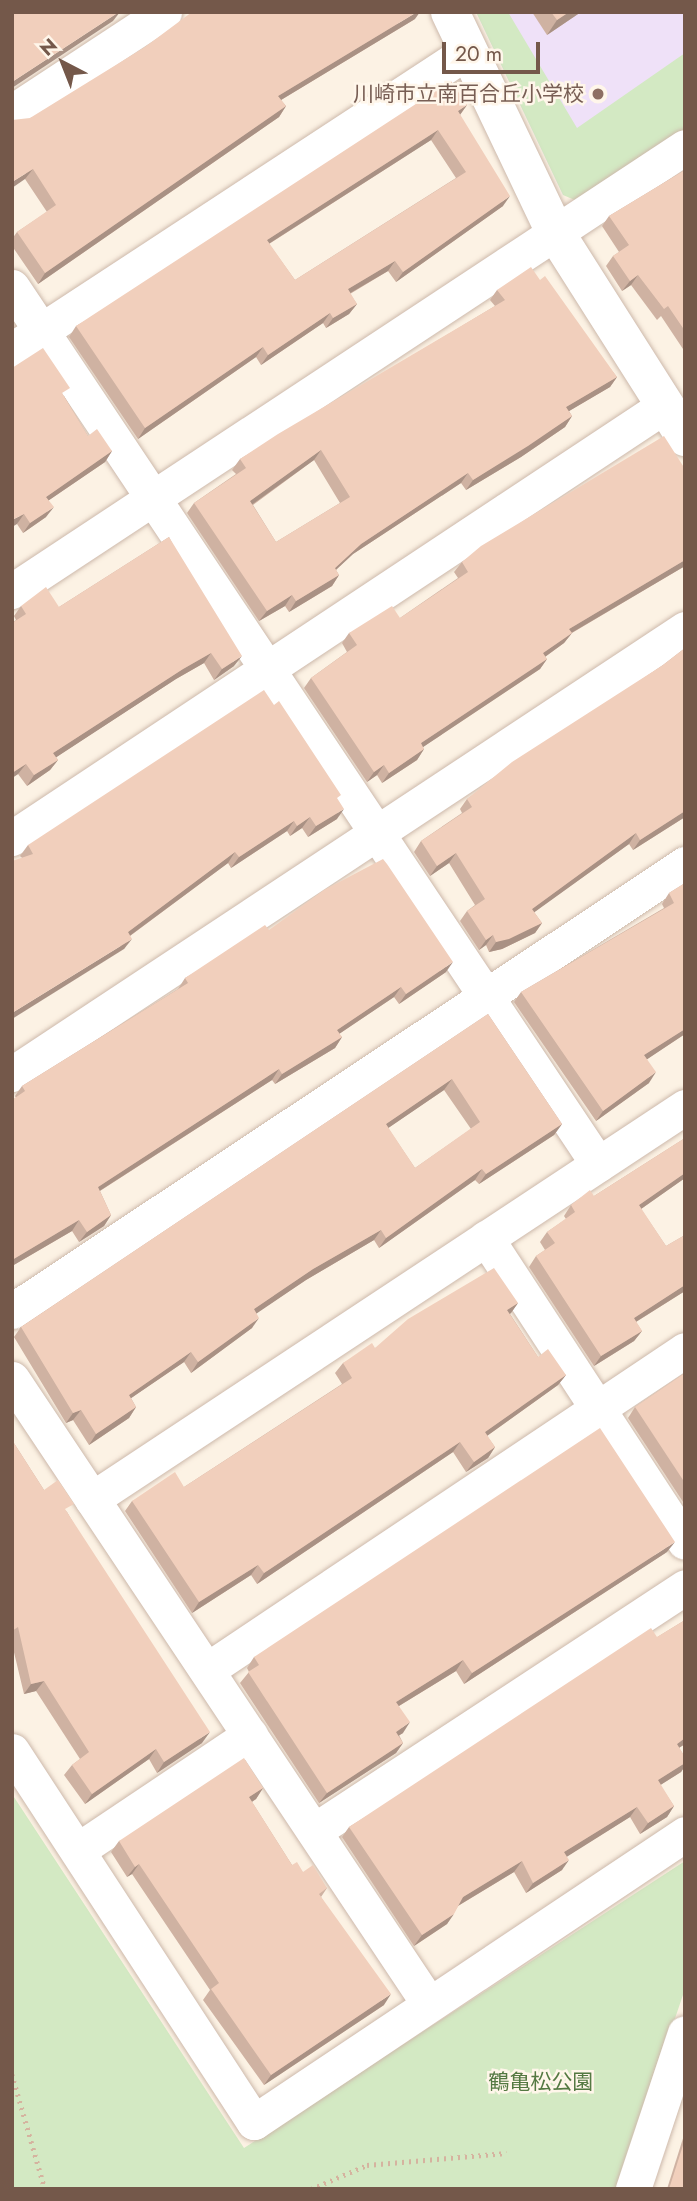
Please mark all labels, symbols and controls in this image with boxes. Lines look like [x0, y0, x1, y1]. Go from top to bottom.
north arrow [28, 28, 98, 98]
scale bar [445, 28, 543, 72]
text: N [34, 32, 63, 62]
text: 20 m [455, 39, 502, 69]
place label: 川崎市立南百合丘小学校 [353, 81, 584, 107]
marker: 川崎市立南百合丘小学校 [590, 86, 606, 102]
park label: 鶴亀松公園 [489, 2069, 593, 2095]

